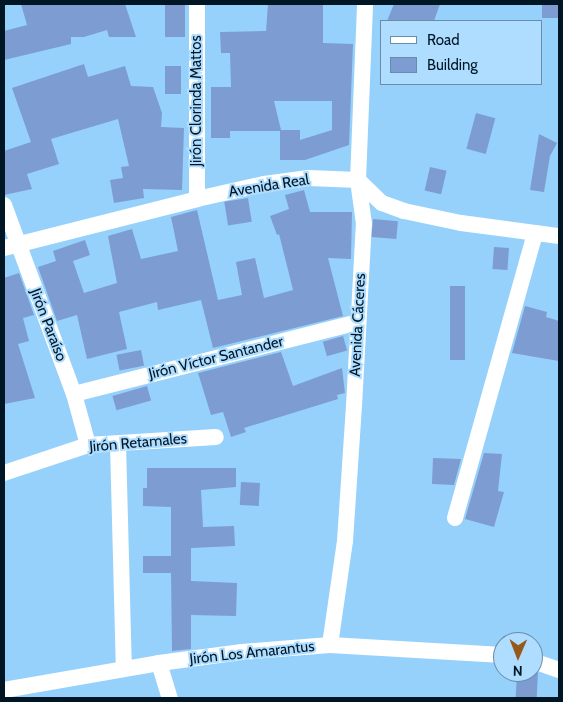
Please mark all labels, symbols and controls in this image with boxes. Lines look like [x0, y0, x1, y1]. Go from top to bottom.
legend [380, 20, 543, 85]
text: Road [427, 31, 460, 49]
street label: Jirón Clorinda Mattos [188, 35, 206, 167]
text: Building [427, 56, 478, 74]
street label: Avenida Real [227, 171, 311, 201]
street label: Avenida Cáceres [346, 273, 370, 377]
street label: Jirón Paraíso [26, 286, 70, 364]
street label: Jirón Víctor Santander [147, 333, 285, 383]
street label: Jirón Retamales [88, 430, 188, 456]
north arrow [493, 632, 543, 682]
street label: Jirón Los Amarantus [189, 637, 315, 669]
text: N [513, 662, 523, 680]

